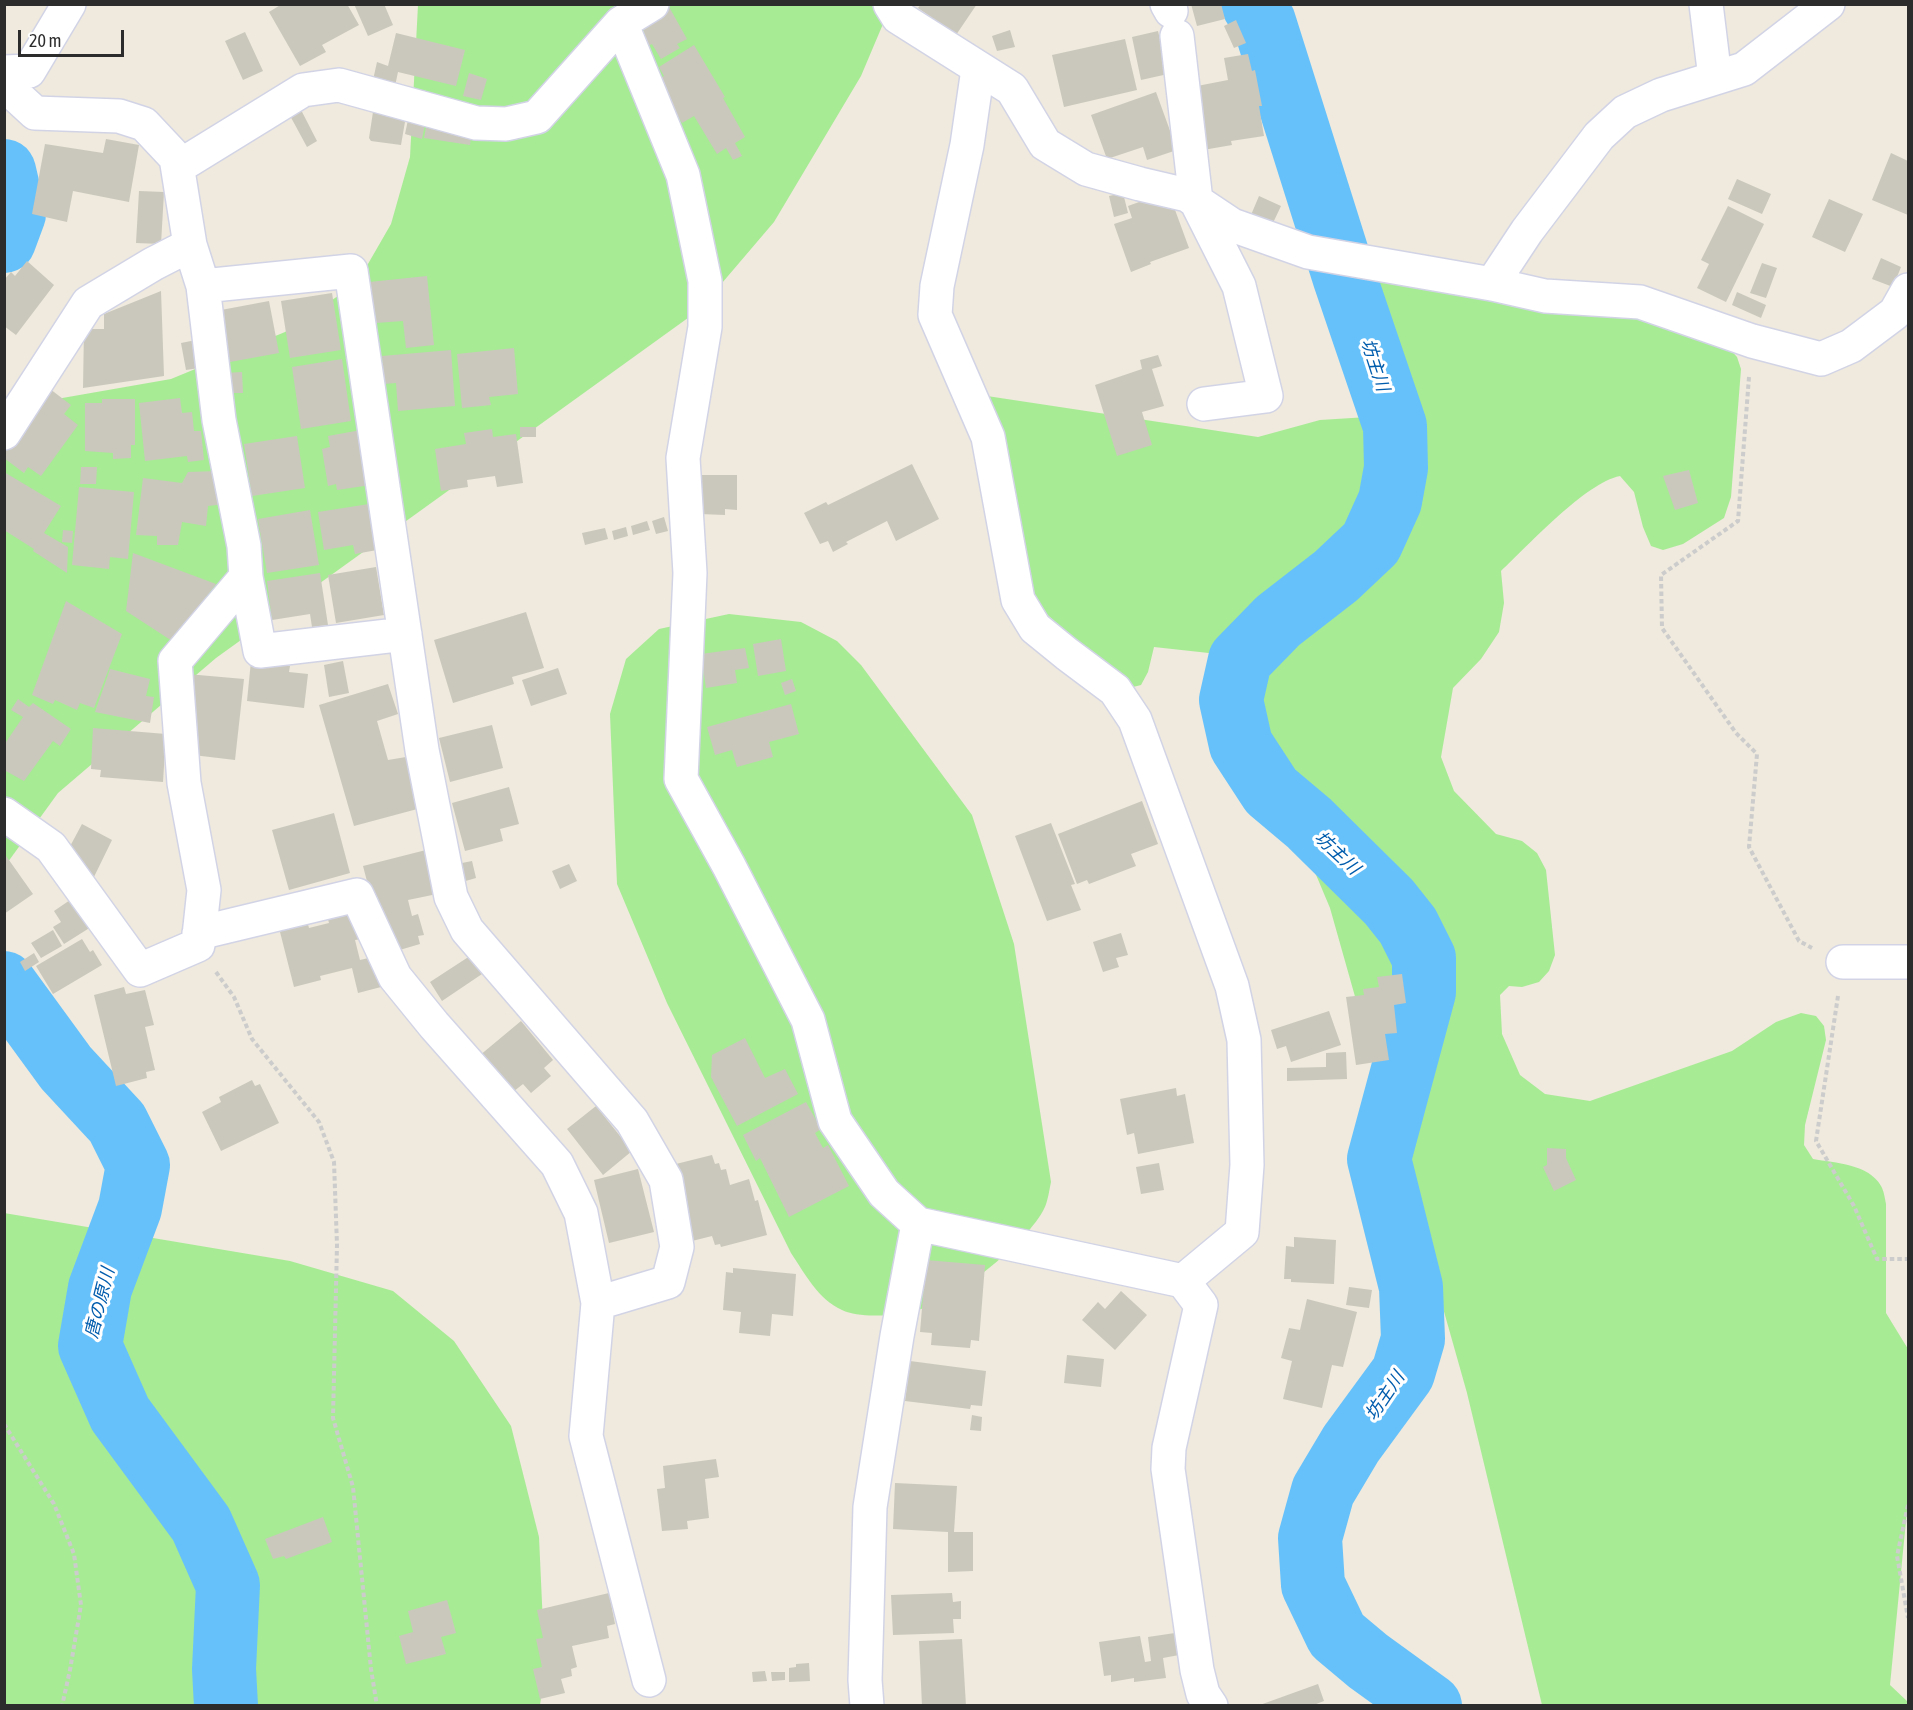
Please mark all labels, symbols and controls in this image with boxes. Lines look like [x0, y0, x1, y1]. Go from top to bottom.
scale bar [21, 18, 128, 56]
text: 20 m [29, 30, 61, 51]
water label: 坊主川 [1356, 336, 1394, 394]
water label: 坊主川 [1310, 827, 1364, 879]
water label: 唐の原川 [81, 1265, 119, 1341]
water label: 坊主川 [1361, 1368, 1409, 1424]

